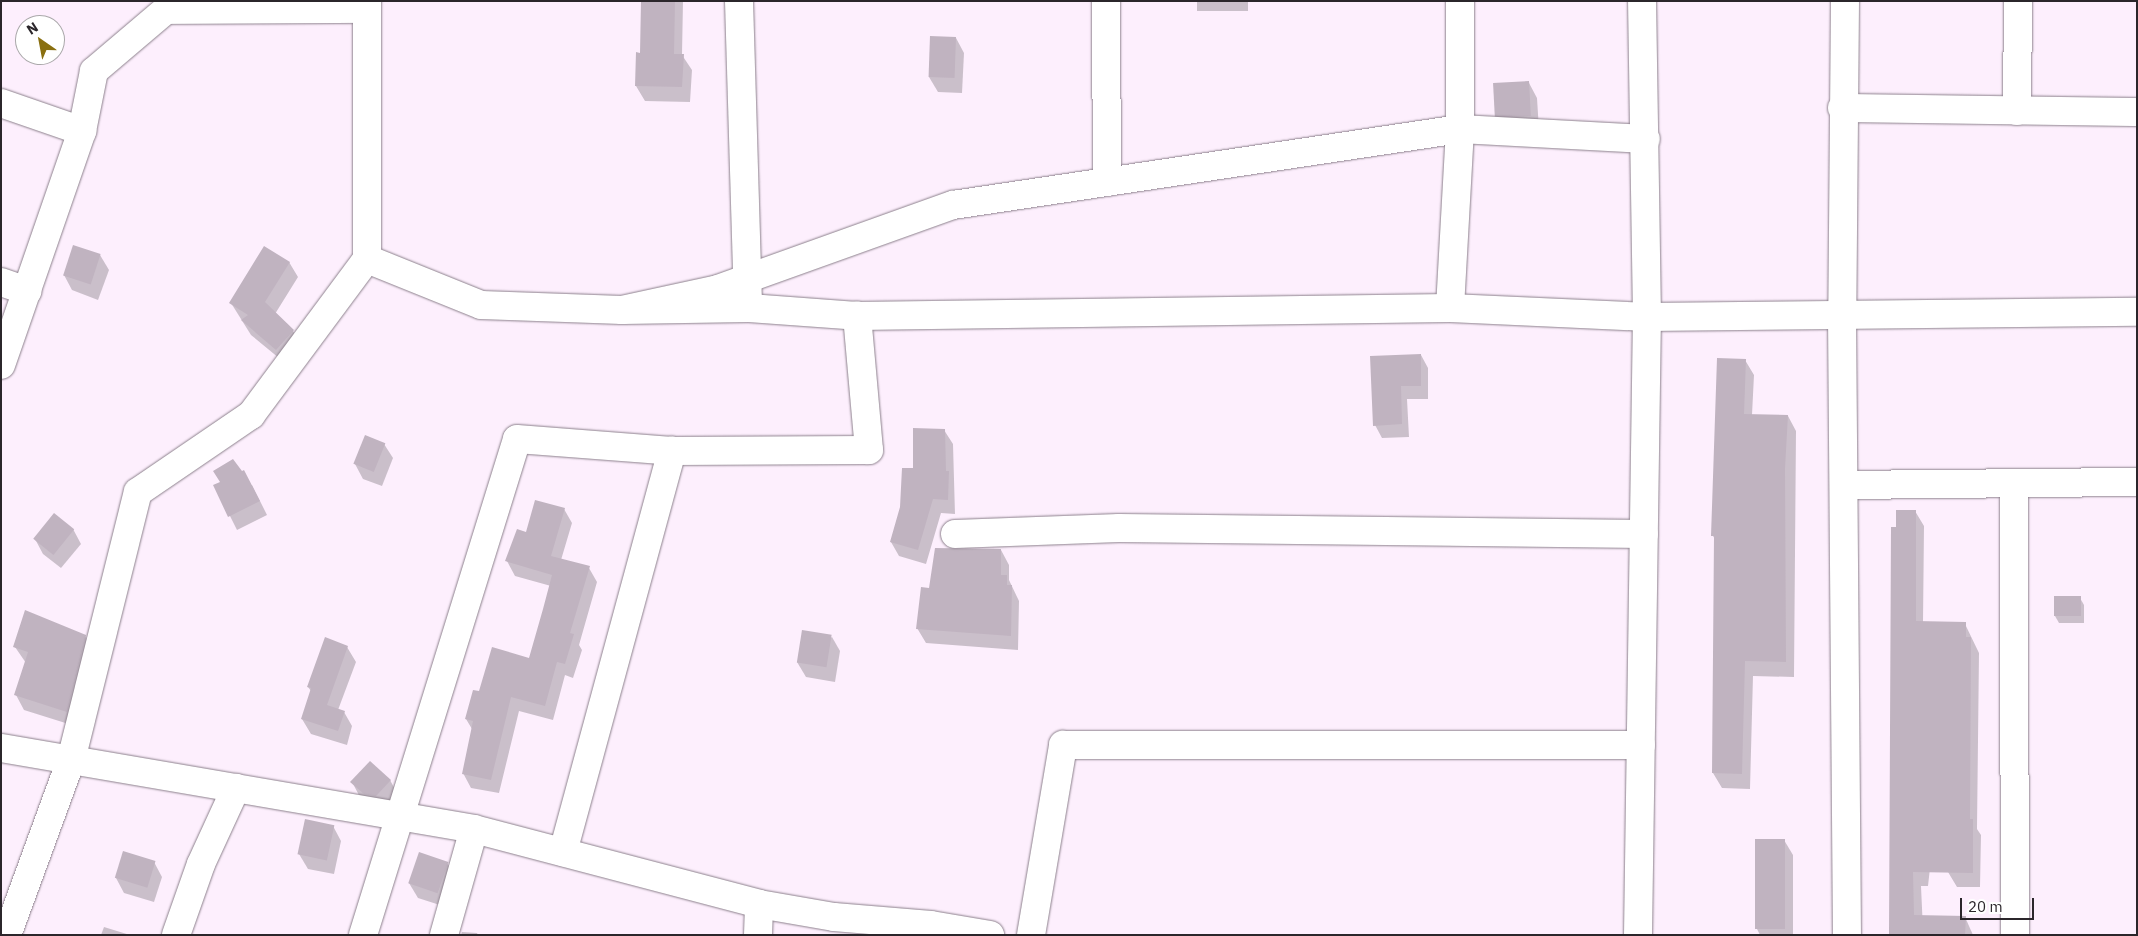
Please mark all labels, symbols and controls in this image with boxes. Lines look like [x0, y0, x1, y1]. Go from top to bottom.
north arrow [15, 15, 65, 65]
text: N [23, 18, 42, 39]
scale bar [1963, 888, 2037, 920]
text: 20 m [1968, 897, 2003, 916]

